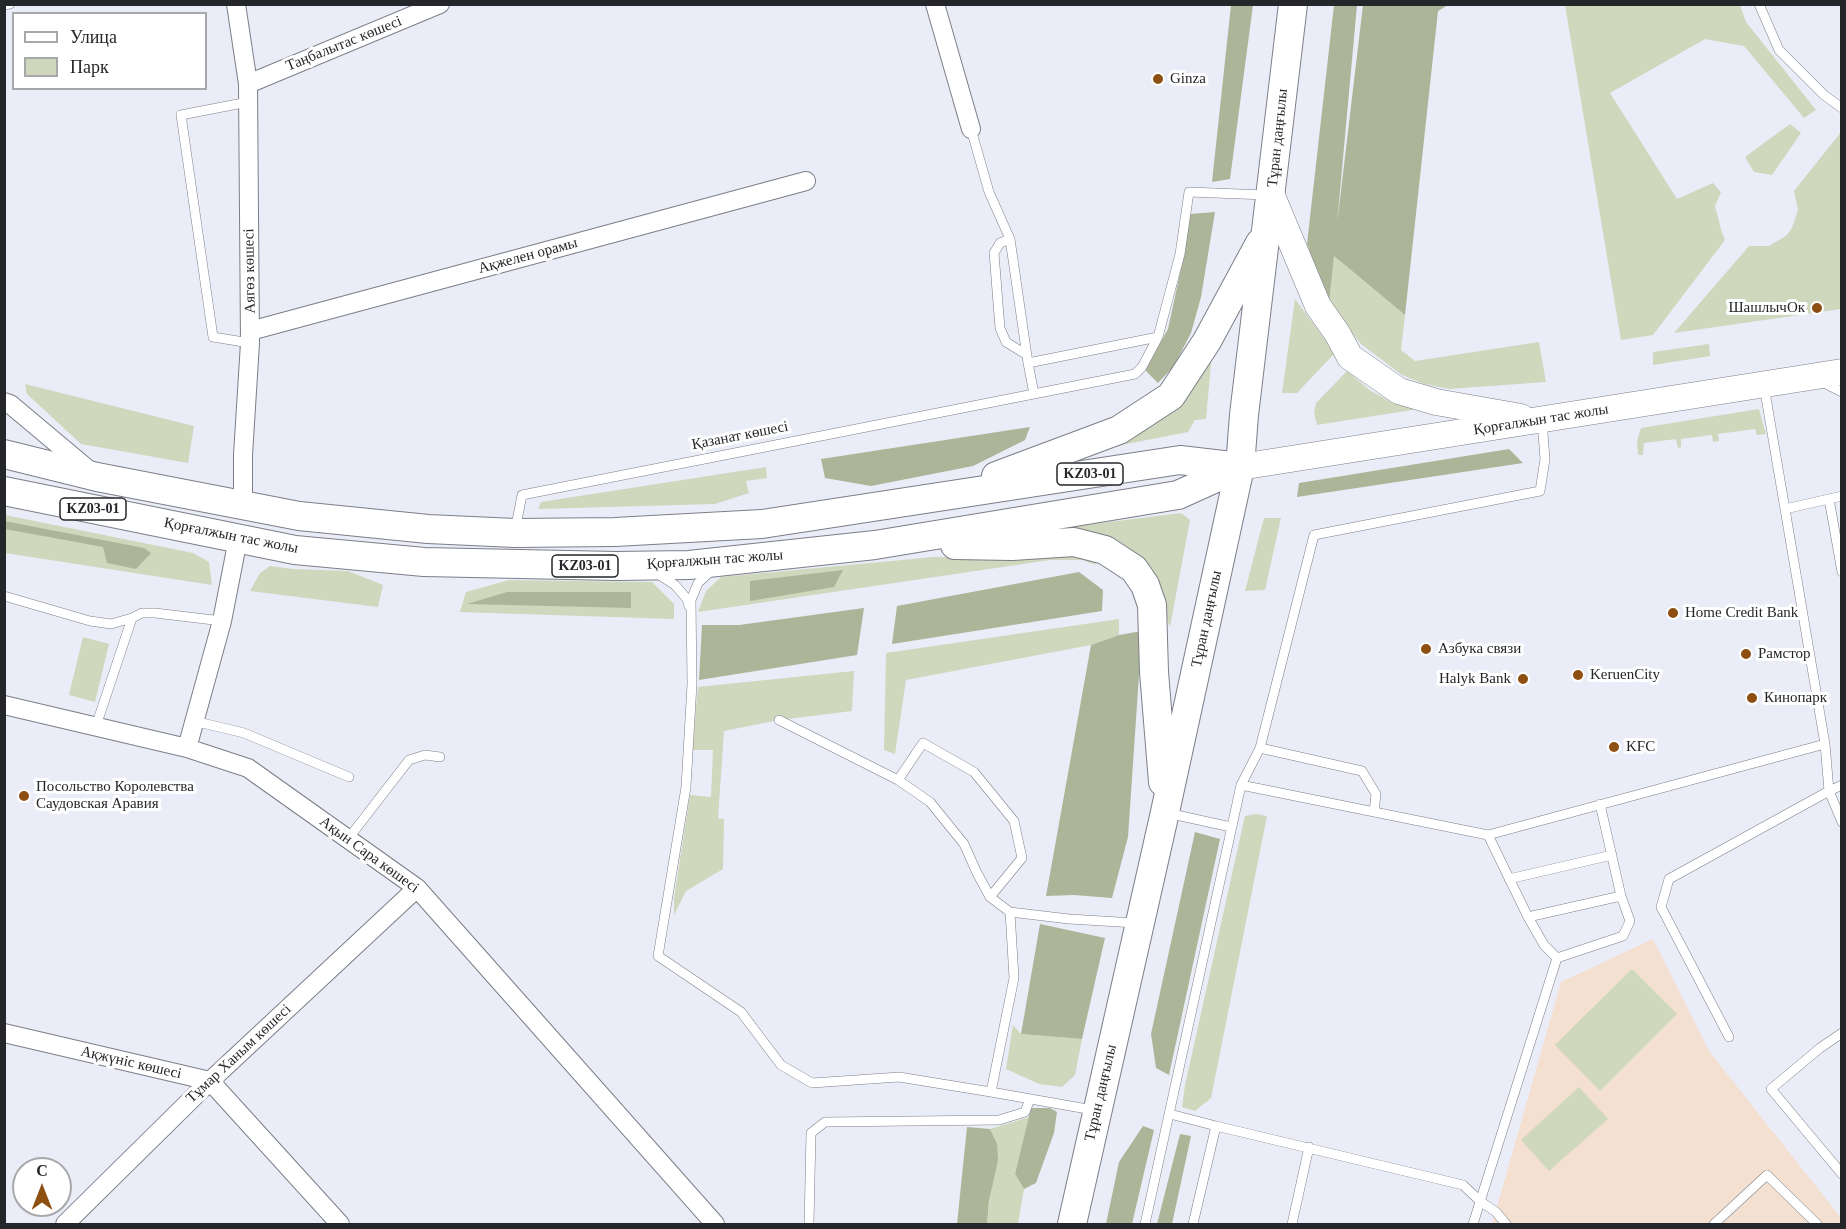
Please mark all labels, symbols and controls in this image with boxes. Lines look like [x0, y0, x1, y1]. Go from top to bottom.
legend [12, 12, 207, 90]
street label: Таңбалытас көшесі [283, 13, 405, 75]
text: Улица [70, 27, 117, 47]
text: Парк [70, 57, 109, 77]
place label: Ginza [1170, 70, 1206, 88]
marker: Ginza [1151, 72, 1165, 86]
street label: Тұран даңғылы [1264, 88, 1292, 188]
street label: Аягөз көшесі [240, 228, 260, 314]
street label: Ақжелен орамы [476, 234, 580, 278]
place label: ШашлычОк [1728, 299, 1805, 317]
marker: ШашлычОк [1810, 301, 1824, 315]
street label: Қорғалжын тас жолы [1472, 400, 1610, 440]
street label: Қазанат көшесі [690, 418, 790, 454]
road number: KZ03-01 [1057, 463, 1123, 485]
road number: KZ03-01 [60, 498, 126, 520]
street label: Қорғалжын тас жолы [162, 514, 300, 558]
street label: Қорғалжын тас жолы [646, 546, 784, 574]
road number: KZ03-01 [552, 555, 618, 577]
street label: Тұран даңғылы [1188, 569, 1226, 669]
place label: Home Credit Bank [1685, 604, 1798, 622]
marker: Home Credit Bank [1666, 606, 1680, 620]
place label: Азбука связи [1438, 640, 1521, 658]
marker: Азбука связи [1419, 642, 1433, 656]
place label: Рамстор [1758, 645, 1811, 663]
marker: Рамстор [1739, 647, 1753, 661]
place label: KeruenCity [1590, 666, 1660, 684]
marker: KeruenCity [1571, 668, 1585, 682]
place label: Halyk Bank [1439, 670, 1511, 688]
marker: Halyk Bank [1516, 672, 1530, 686]
place label: Кинопарк [1764, 689, 1827, 707]
marker: Кинопарк [1745, 691, 1759, 705]
place label: KFC [1626, 738, 1655, 756]
marker: KFC [1607, 740, 1621, 754]
place label: Посольство Королевства Саудовская Аравия [36, 778, 194, 813]
marker: Посольство Королевства Саудовская Аравия [17, 789, 31, 803]
street label: Ақын Сара көшесі [316, 813, 422, 897]
street label: Тұмар Ханым көшесі [183, 1001, 295, 1107]
street label: Ақжүніс көшесі [79, 1043, 183, 1083]
street label: Тұран даңғылы [1081, 1043, 1121, 1143]
north arrow [12, 1157, 72, 1217]
text: С [36, 1162, 48, 1179]

